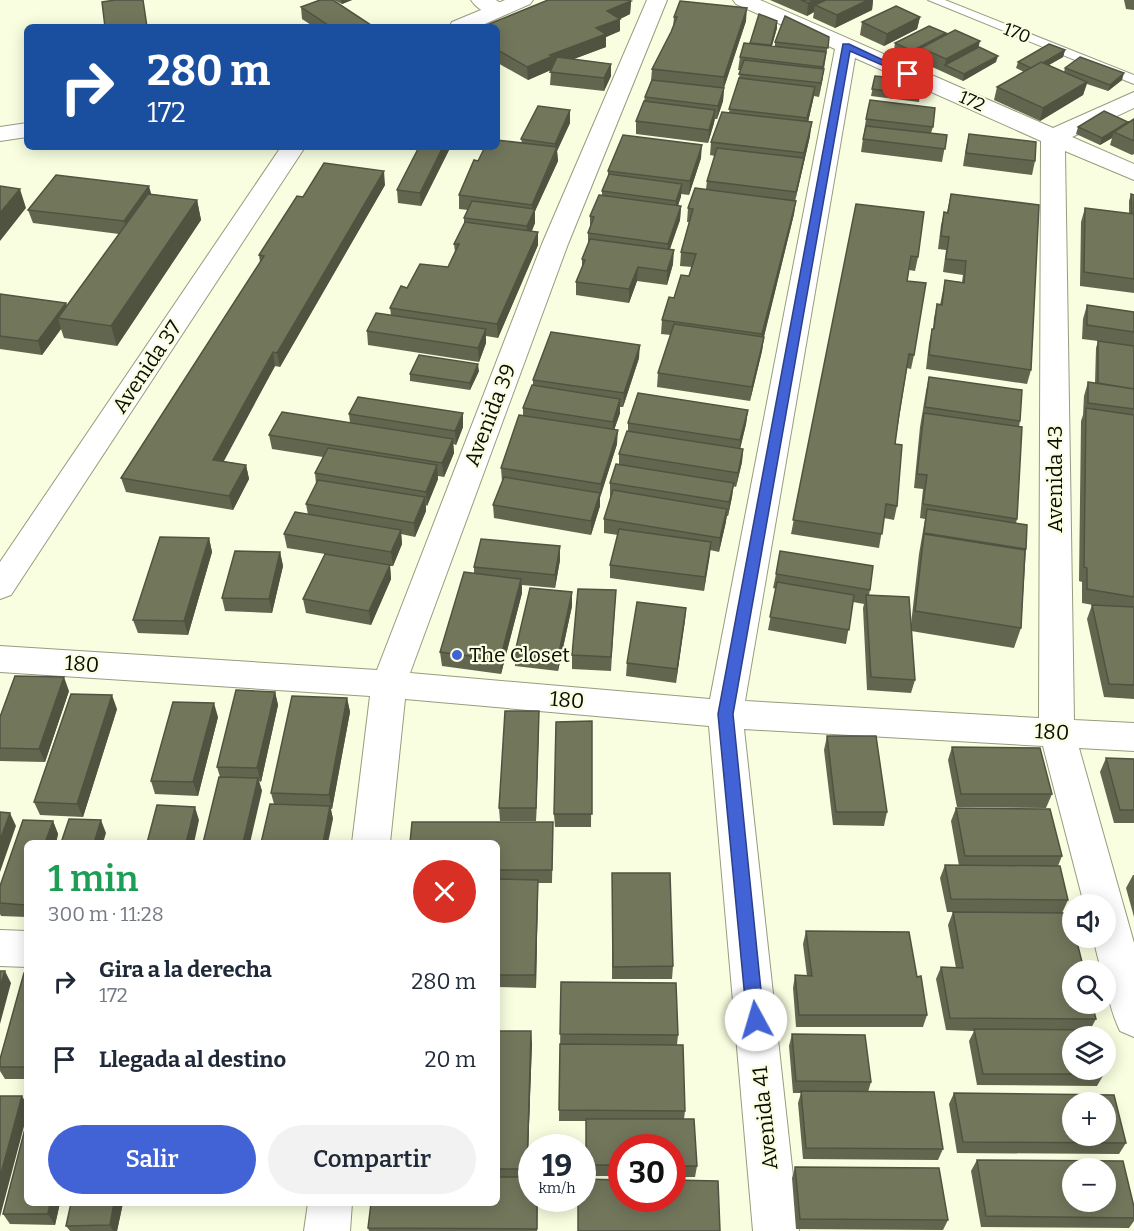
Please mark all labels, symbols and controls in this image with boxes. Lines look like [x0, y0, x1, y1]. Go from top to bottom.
street label: 170 [1000, 18, 1034, 48]
text: 280 m [147, 46, 270, 96]
icon: right [48, 48, 126, 126]
pin [882, 48, 933, 99]
icon: arrive [891, 57, 924, 90]
street label: 172 [956, 86, 988, 116]
text: 172 [147, 97, 186, 129]
street label: Avenida 37 [107, 315, 188, 418]
street label: Avenida 39 [459, 360, 521, 470]
street label: Avenida 43 [1042, 425, 1068, 533]
place label: The Closet [469, 642, 570, 668]
marker: The Closet [450, 648, 464, 662]
street label: 180 [64, 650, 100, 678]
street label: 180 [549, 686, 585, 714]
street label: 180 [1034, 718, 1070, 746]
text: 1 min [48, 857, 139, 901]
button: close [413, 860, 476, 923]
map controls [1062, 894, 1116, 1212]
button: sound [1062, 894, 1116, 948]
text: 300 m · 11:28 [48, 902, 164, 926]
text: Gira a la derecha [99, 956, 272, 983]
button: search [1062, 960, 1116, 1014]
icon: right [48, 965, 81, 998]
text: 280 m [411, 968, 476, 995]
text: 172 [99, 983, 128, 1007]
position arrow [724, 988, 788, 1052]
button: layers [1062, 1026, 1116, 1080]
icon: arrive [48, 1043, 81, 1076]
text: Llegada al destino [99, 1046, 286, 1073]
text: 20 m [425, 1046, 476, 1073]
street label: Avenida 41 [747, 1064, 783, 1171]
button: + [1062, 1092, 1116, 1146]
button: Salir [48, 1125, 256, 1194]
button: Compartir [268, 1125, 476, 1194]
speed limit sign: 30 [608, 1134, 686, 1212]
text: 19 [542, 1148, 572, 1184]
button: − [1062, 1158, 1116, 1212]
text: km/h [538, 1179, 576, 1197]

